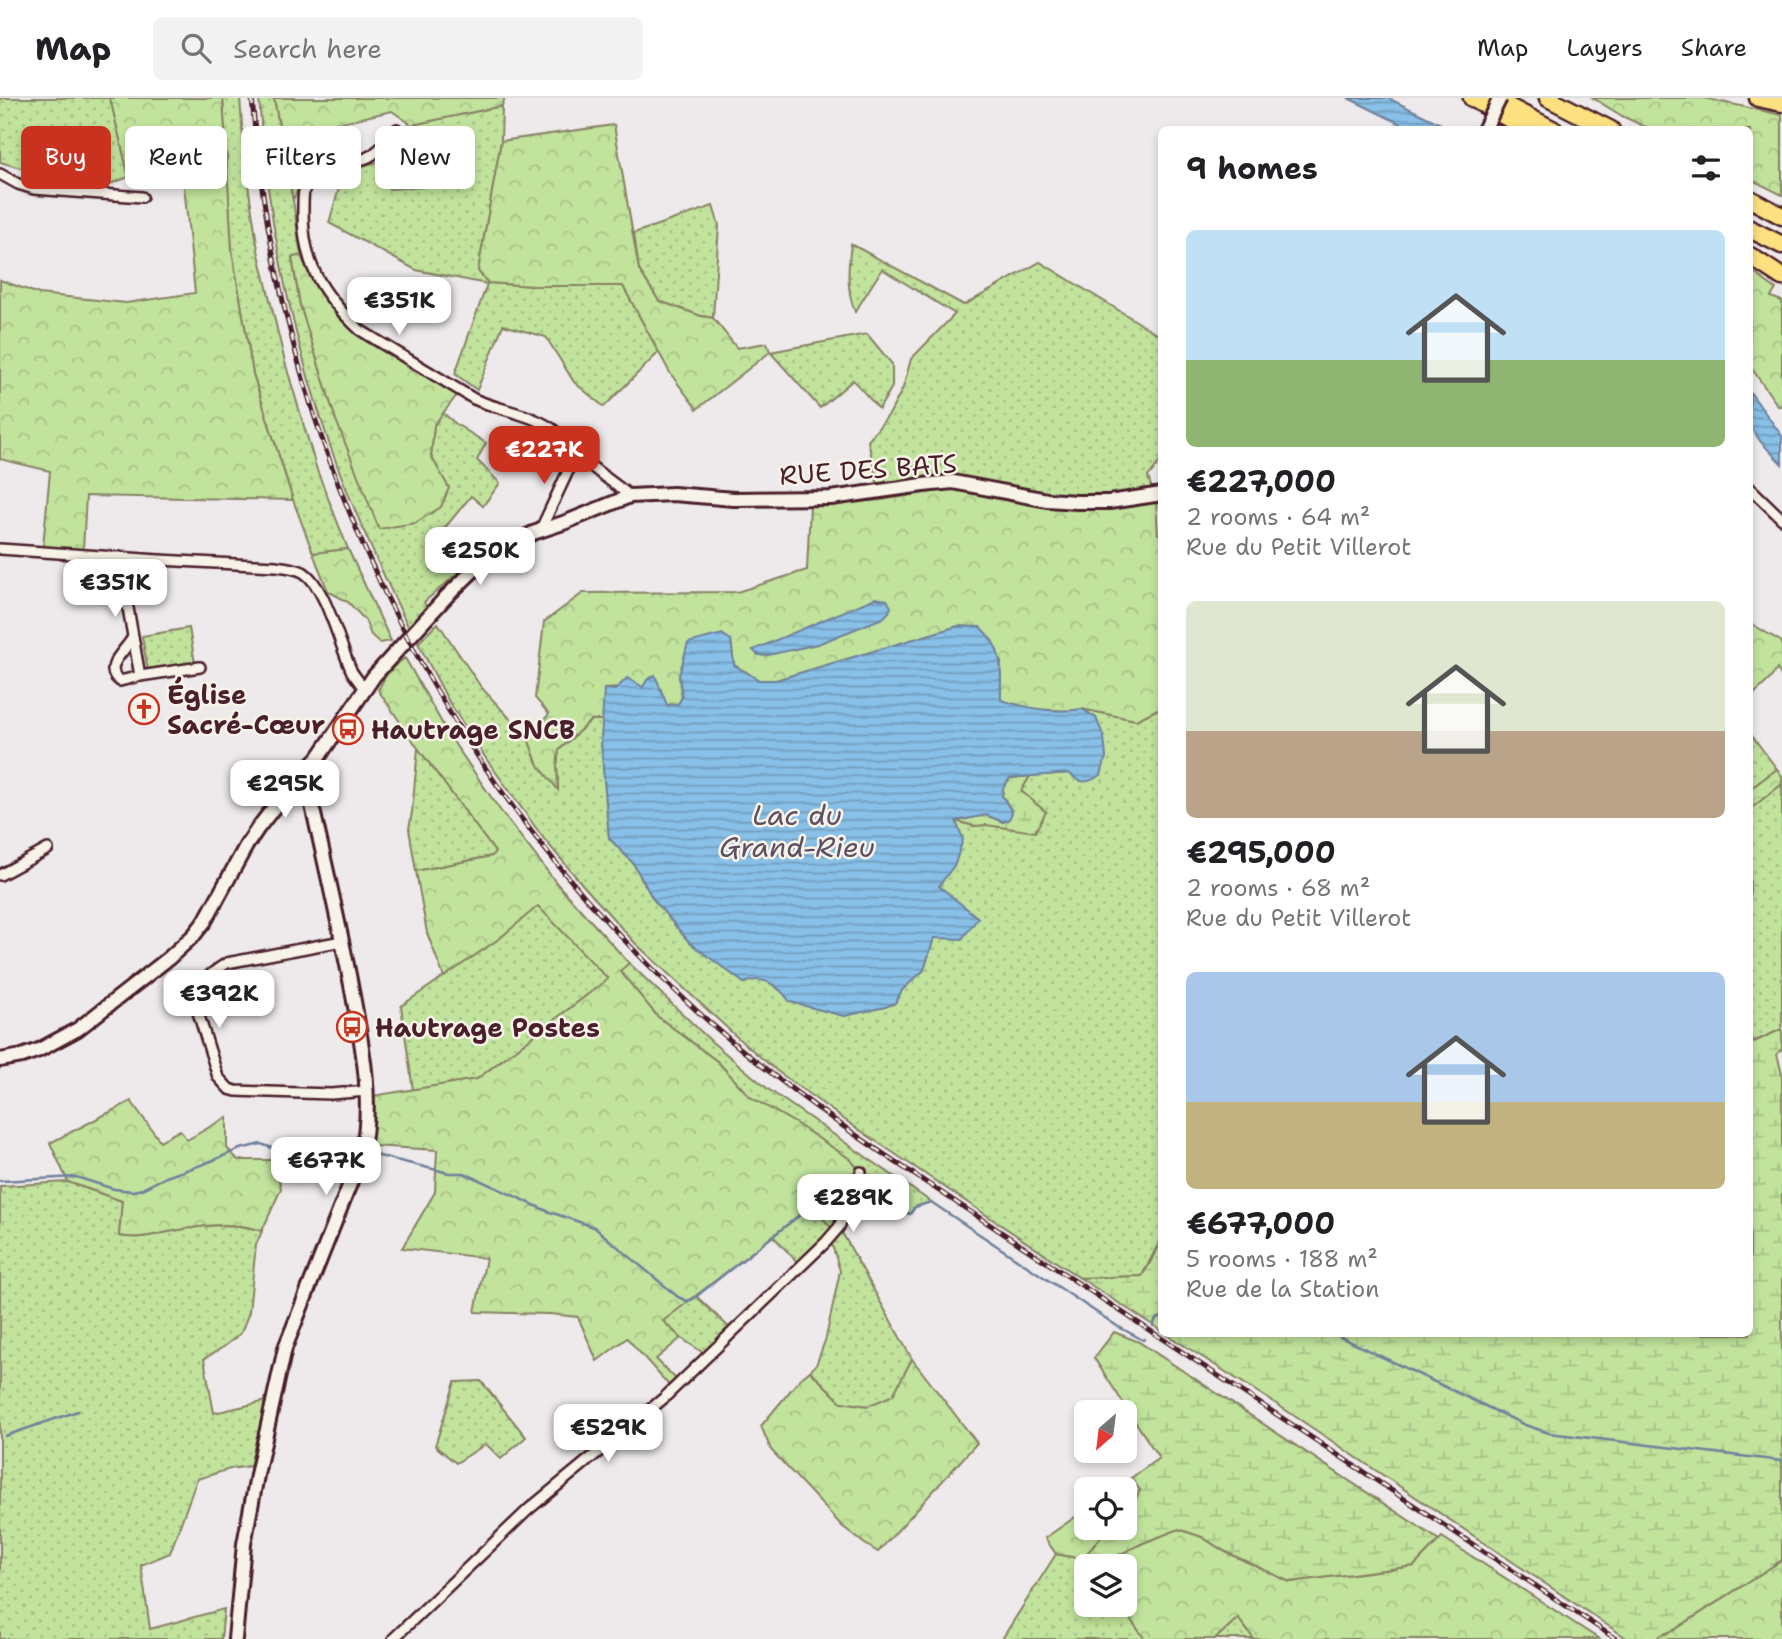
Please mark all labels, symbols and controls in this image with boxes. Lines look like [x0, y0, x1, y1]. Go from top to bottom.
search box [153, 17, 643, 80]
text: Map [35, 26, 111, 71]
icon: search [177, 29, 215, 67]
text: Search here [233, 31, 382, 66]
text: Map [1477, 32, 1528, 64]
text: Layers [1566, 32, 1643, 64]
text: Share [1681, 32, 1747, 64]
chip: Buy [21, 126, 111, 189]
chip: Rent [125, 126, 227, 189]
chip: Filters [241, 126, 361, 189]
chip: New [375, 126, 475, 189]
text: 9 homes [1186, 148, 1318, 189]
icon: filters [1687, 149, 1725, 187]
icon: home [1393, 275, 1519, 401]
pin: €351K [350, 278, 448, 337]
text: €351K [363, 285, 435, 315]
pin: €227K [495, 426, 593, 486]
text: €227K [505, 434, 583, 464]
street label: RUE DES BATS [778, 445, 958, 493]
text: €227,000 [1186, 461, 1336, 502]
text: 2 rooms · 64 m² [1186, 502, 1370, 532]
pin: €250K [431, 528, 529, 587]
text: Rue du Petit Villerot [1186, 532, 1411, 562]
text: €250K [441, 535, 519, 565]
pin: €351K [66, 560, 164, 619]
text: €351K [79, 567, 151, 597]
icon: home [1393, 646, 1519, 772]
place label: Église Sacré-Cœur [167, 676, 325, 742]
church icon: Église Sacré-Cœur [127, 692, 161, 726]
bus stop icon: Hautrage SNCB [331, 712, 365, 746]
place label: Hautrage SNCB [371, 712, 575, 747]
pin: €295K [236, 760, 334, 820]
text: €295K [246, 768, 324, 798]
water label: Lac du Grand-Rieu [719, 796, 875, 866]
text: €295,000 [1186, 832, 1336, 873]
text: 2 rooms · 68 m² [1186, 873, 1370, 903]
text: Rue du Petit Villerot [1186, 903, 1411, 933]
pin: €392K [170, 970, 268, 1030]
text: €392K [179, 978, 259, 1008]
bus stop icon: Hautrage Postes [335, 1010, 369, 1044]
place label: Hautrage Postes [375, 1010, 600, 1045]
icon: home [1393, 1017, 1519, 1143]
pin: €677K [277, 1138, 375, 1197]
text: €677K [287, 1145, 365, 1175]
pin: €289K [804, 1174, 902, 1234]
text: €289K [813, 1182, 893, 1212]
text: €677,000 [1186, 1203, 1335, 1244]
text: 5 rooms · 188 m² [1186, 1244, 1378, 1274]
text: Rue de la Station [1186, 1274, 1379, 1304]
north arrow [1074, 1400, 1138, 1463]
map controls [1074, 1400, 1137, 1617]
pin: €529K [559, 1404, 657, 1464]
text: €529K [570, 1412, 646, 1442]
button: locate [1074, 1477, 1137, 1540]
button: layers [1074, 1554, 1137, 1617]

